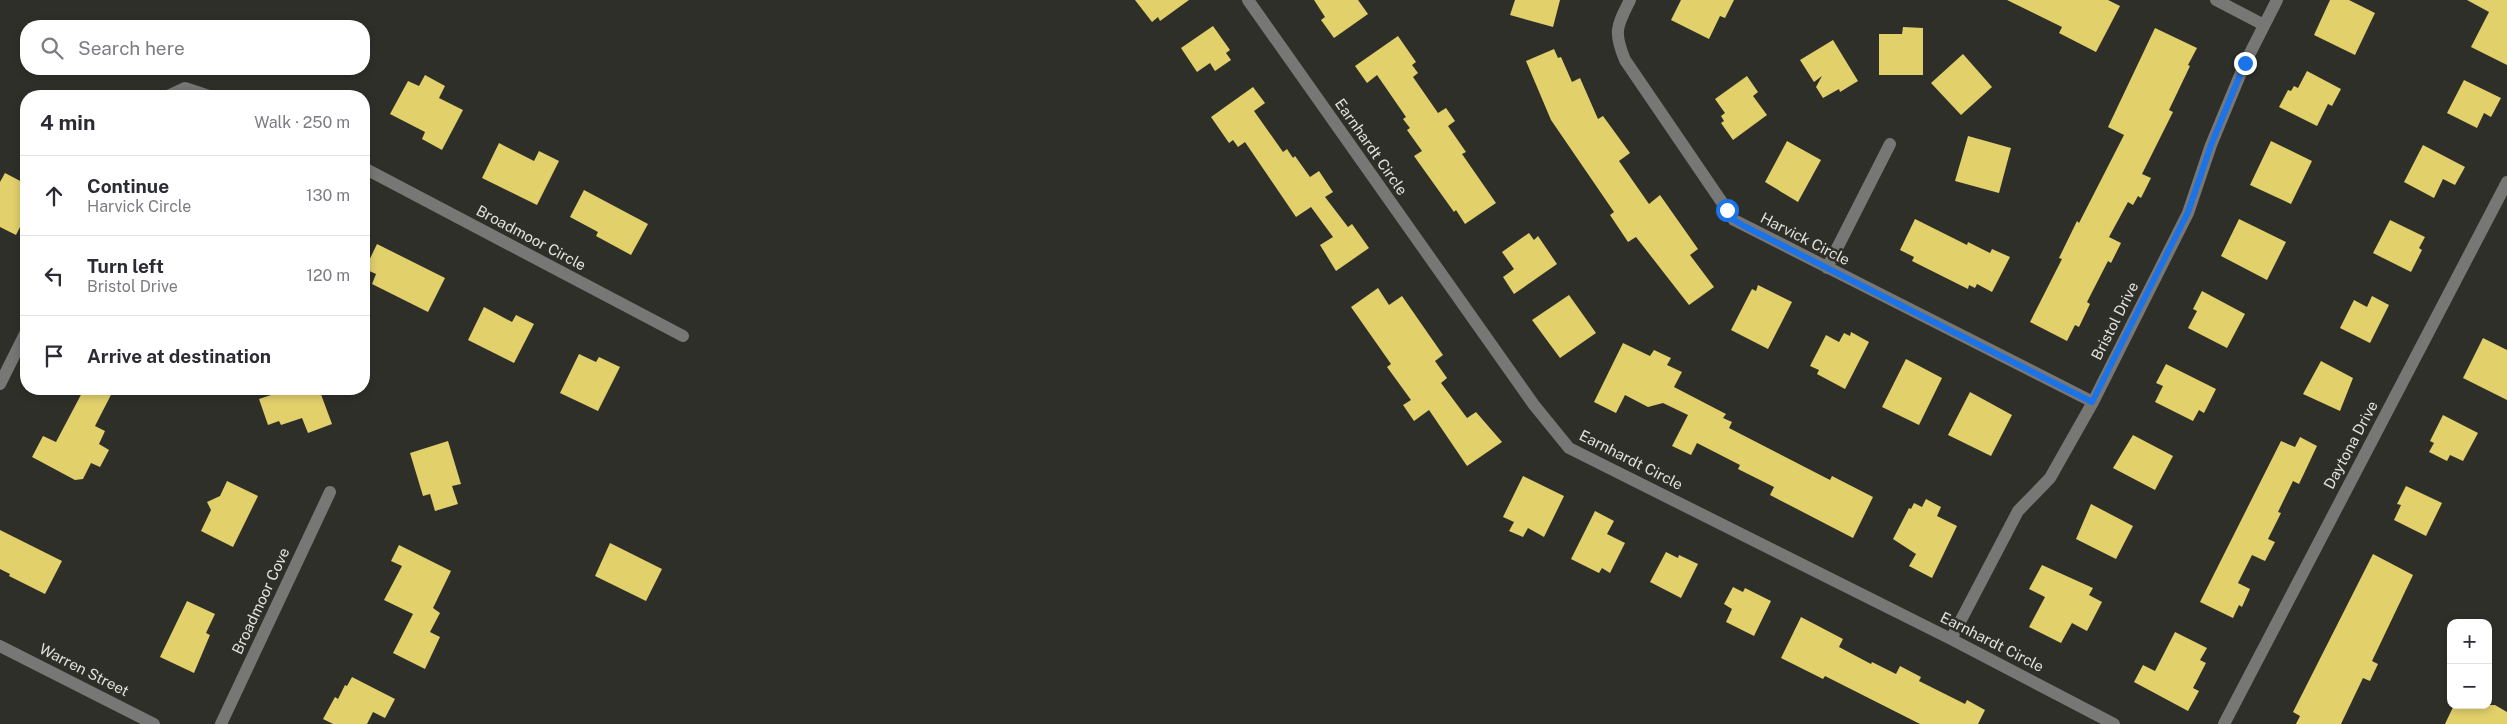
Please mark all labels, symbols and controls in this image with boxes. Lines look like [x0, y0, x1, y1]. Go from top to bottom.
search box [20, 20, 370, 75]
icon: search [38, 34, 66, 62]
text: Search here [78, 37, 185, 59]
route end [2234, 52, 2257, 75]
street label: Earnhardt Circle [1332, 95, 1411, 198]
text: 4 min [40, 110, 95, 135]
text: Walk · 250 m [254, 113, 350, 132]
text: Continue [87, 175, 169, 197]
icon: ahead [40, 182, 68, 210]
text: 130 m [306, 186, 350, 205]
text: Harvick Circle [87, 197, 191, 216]
route start [1716, 199, 1739, 222]
street label: Broadmoor Circle [474, 202, 589, 274]
street label: Harvick Circle [1758, 209, 1853, 268]
text: Turn left [87, 255, 164, 277]
icon: left [40, 262, 68, 290]
text: 120 m [306, 266, 350, 285]
text: Bristol Drive [87, 277, 178, 296]
street label: Bristol Drive [2088, 279, 2141, 363]
icon: arrive [40, 342, 68, 370]
text: Arrive at destination [87, 345, 271, 367]
street label: Daytona Drive [2320, 398, 2381, 492]
street label: Earnhardt Circle [1577, 426, 1686, 493]
street label: Broadmoor Cove [228, 545, 293, 657]
street label: Earnhardt Circle [1938, 608, 2047, 675]
map controls [2447, 619, 2492, 709]
button: + [2447, 619, 2492, 664]
street label: Warren Street [37, 640, 132, 699]
button: − [2447, 664, 2492, 709]

